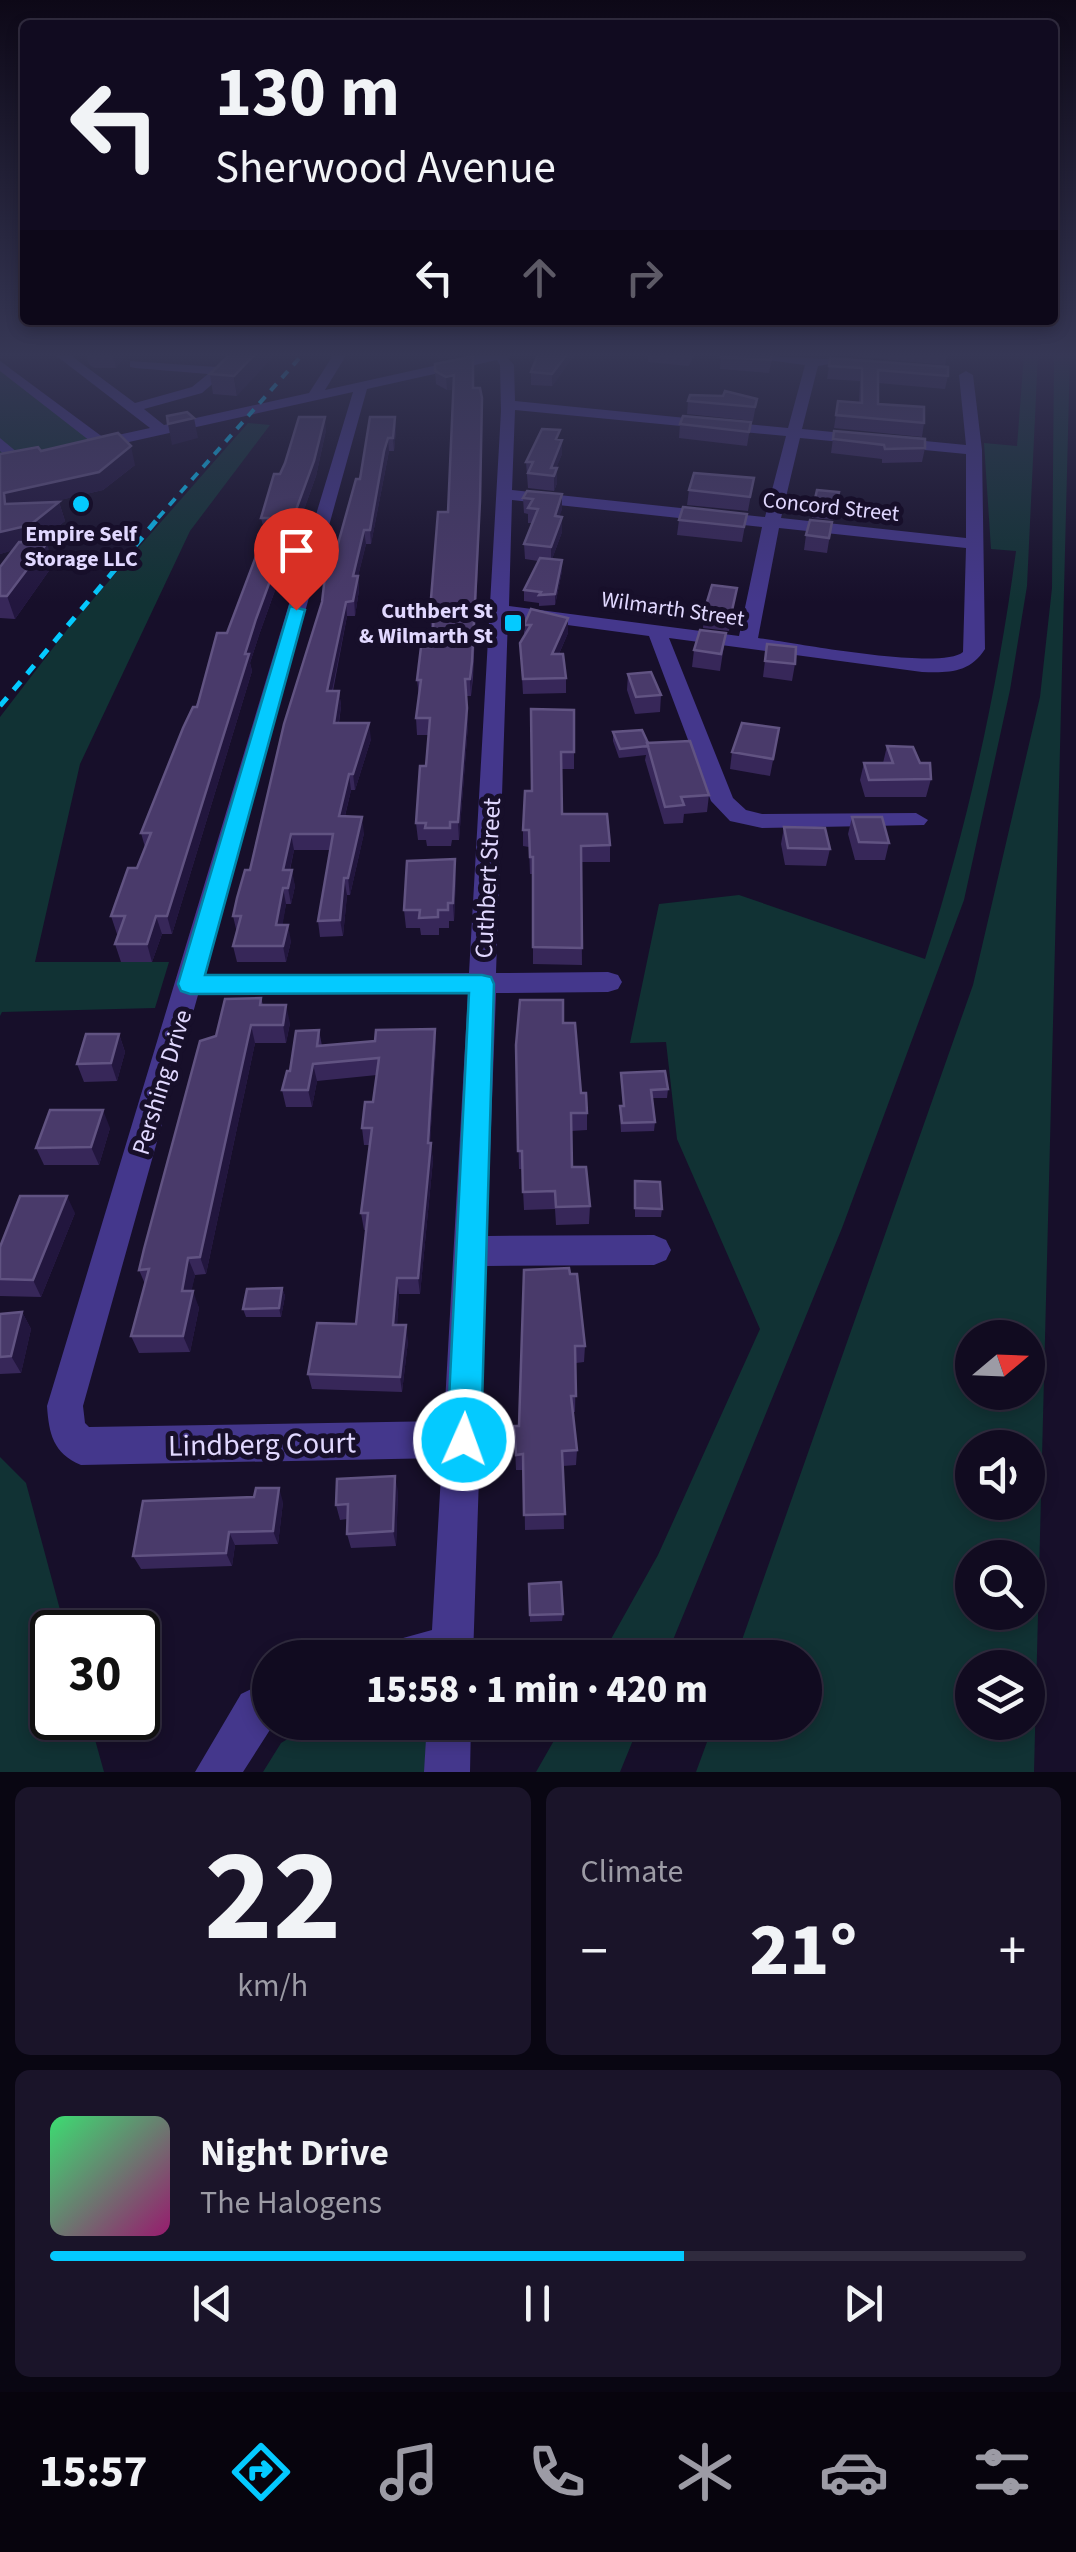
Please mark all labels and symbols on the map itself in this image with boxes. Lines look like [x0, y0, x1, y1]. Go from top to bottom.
street label: Concord Street [761, 484, 901, 530]
marker: Empire Self Storage LLC [70, 493, 92, 515]
pin [254, 508, 339, 611]
place label: Empire Self Storage LLC [24, 518, 138, 575]
street label: Wilmarth Street [599, 583, 747, 635]
place label: Cuthbert St & Wilmarth St [359, 595, 494, 652]
marker: Cuthbert St & Wilmarth St [502, 612, 524, 634]
street label: Cuthbert Street [466, 796, 510, 959]
street label: Pershing Drive [123, 1005, 201, 1159]
north arrow [955, 1320, 1045, 1410]
position arrow [412, 1388, 516, 1492]
street label: Lindberg Court [168, 1421, 356, 1468]
speed limit sign: 30 [30, 1610, 160, 1740]

